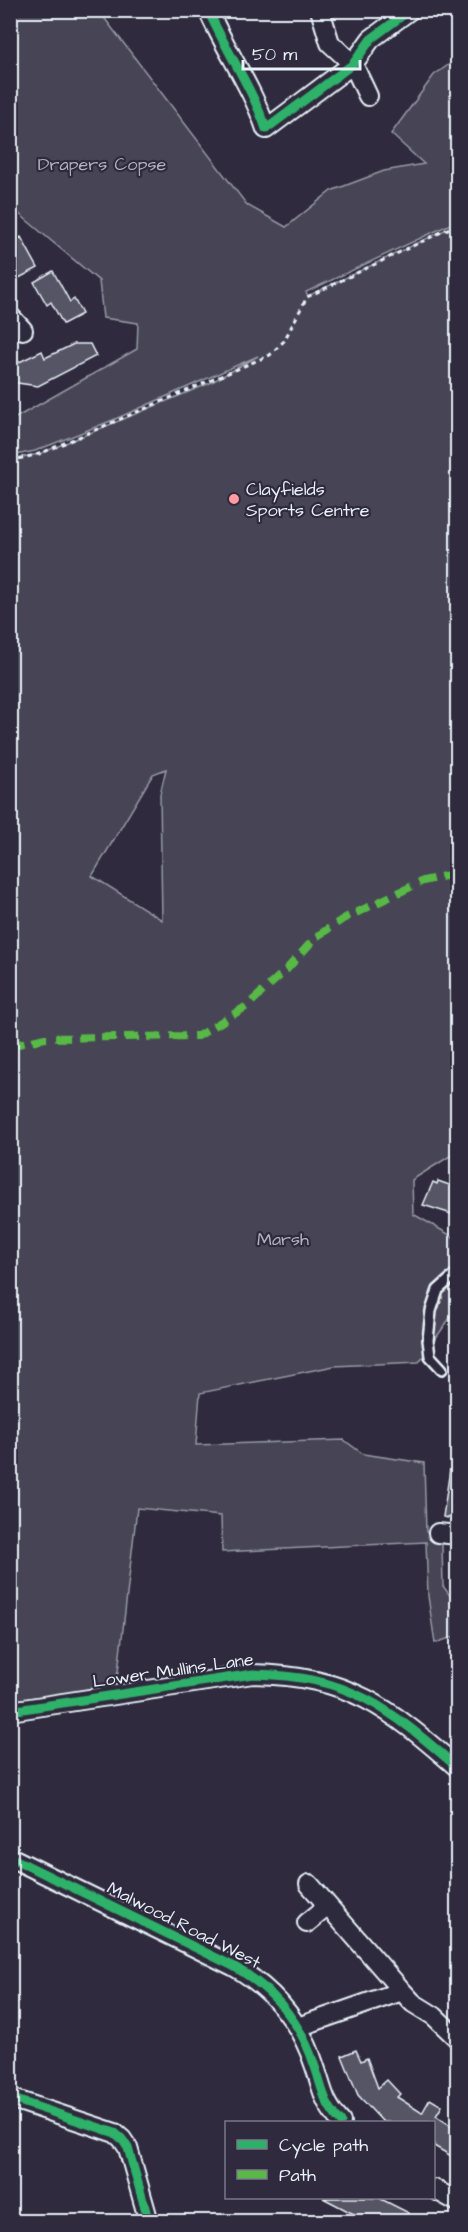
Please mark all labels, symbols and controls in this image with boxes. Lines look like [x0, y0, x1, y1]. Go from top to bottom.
scale bar [243, 33, 360, 71]
text: 50 m [252, 42, 297, 67]
park label: Drapers Copse [38, 152, 166, 177]
place label: Clayfields Sports Centre [246, 477, 370, 523]
marker: Clayfields Sports Centre [227, 492, 241, 506]
park label: Marsh [257, 1227, 309, 1252]
street label: Lower Mullins Lane [91, 1647, 255, 1694]
street label: Malwood Road West [103, 1876, 266, 1975]
legend [225, 2121, 435, 2199]
text: Cycle path [279, 2133, 368, 2159]
text: Path [279, 2163, 316, 2188]

